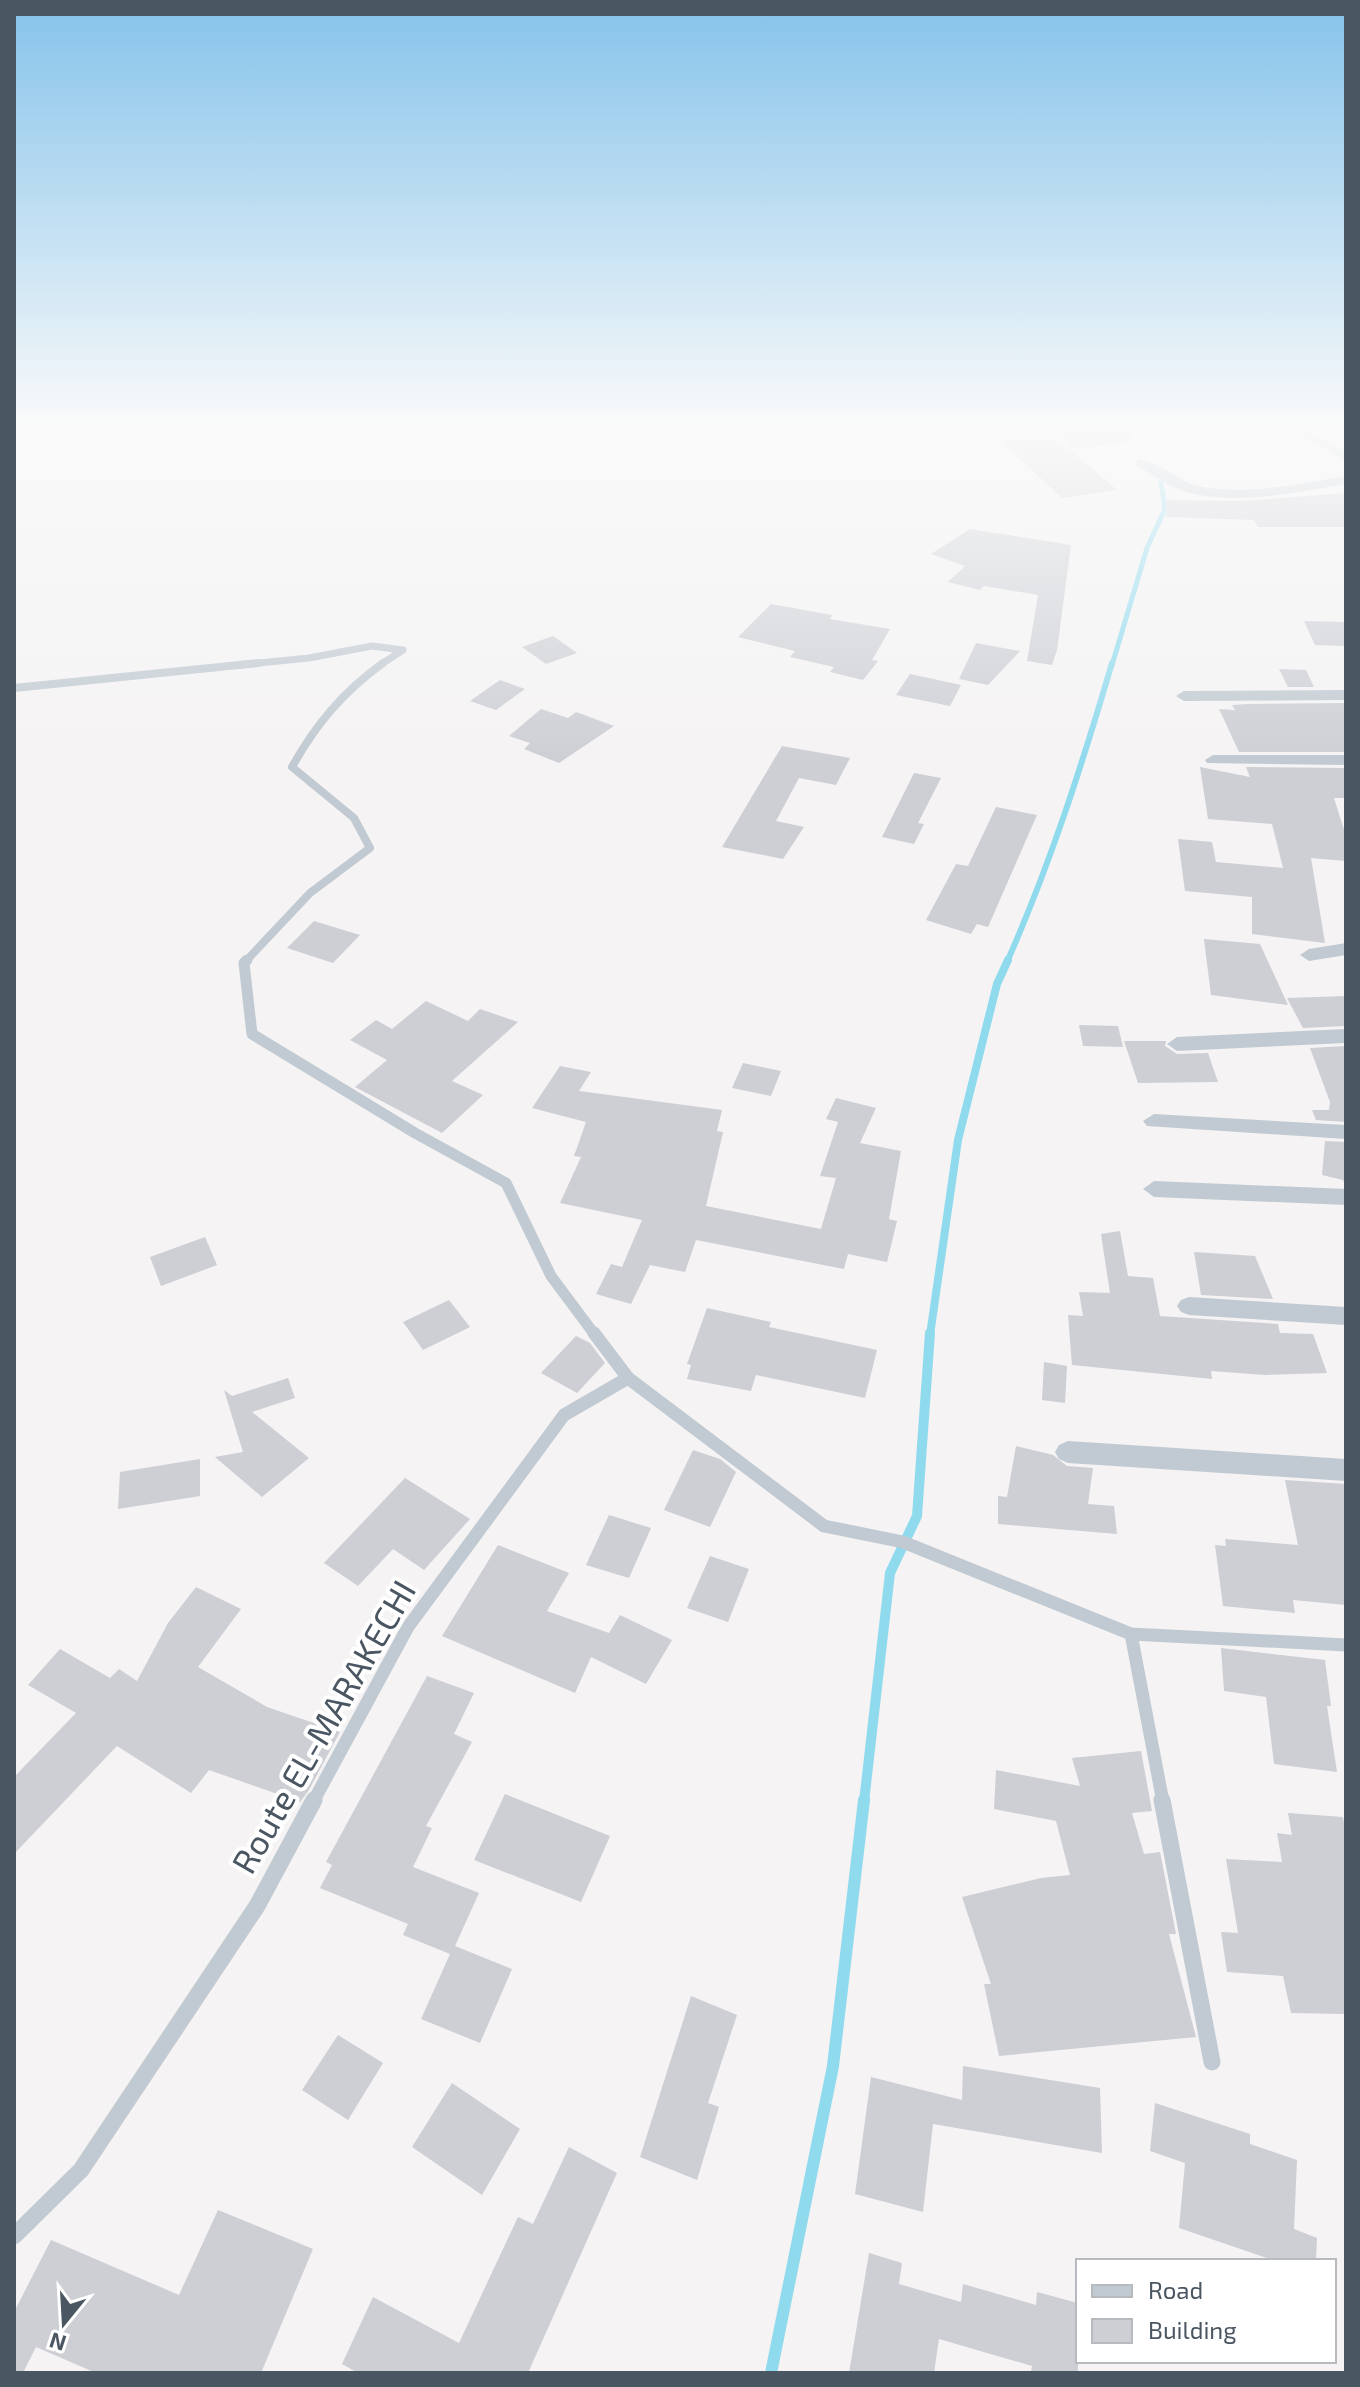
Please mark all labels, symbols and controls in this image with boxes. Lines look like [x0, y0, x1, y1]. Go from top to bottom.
street label: Route EL-MARAKECHI [222, 1573, 423, 1880]
legend [1076, 2259, 1336, 2363]
text: Road [1148, 2275, 1203, 2304]
north arrow [24, 2283, 104, 2363]
text: Building [1148, 2315, 1237, 2344]
text: N [46, 2328, 69, 2358]

